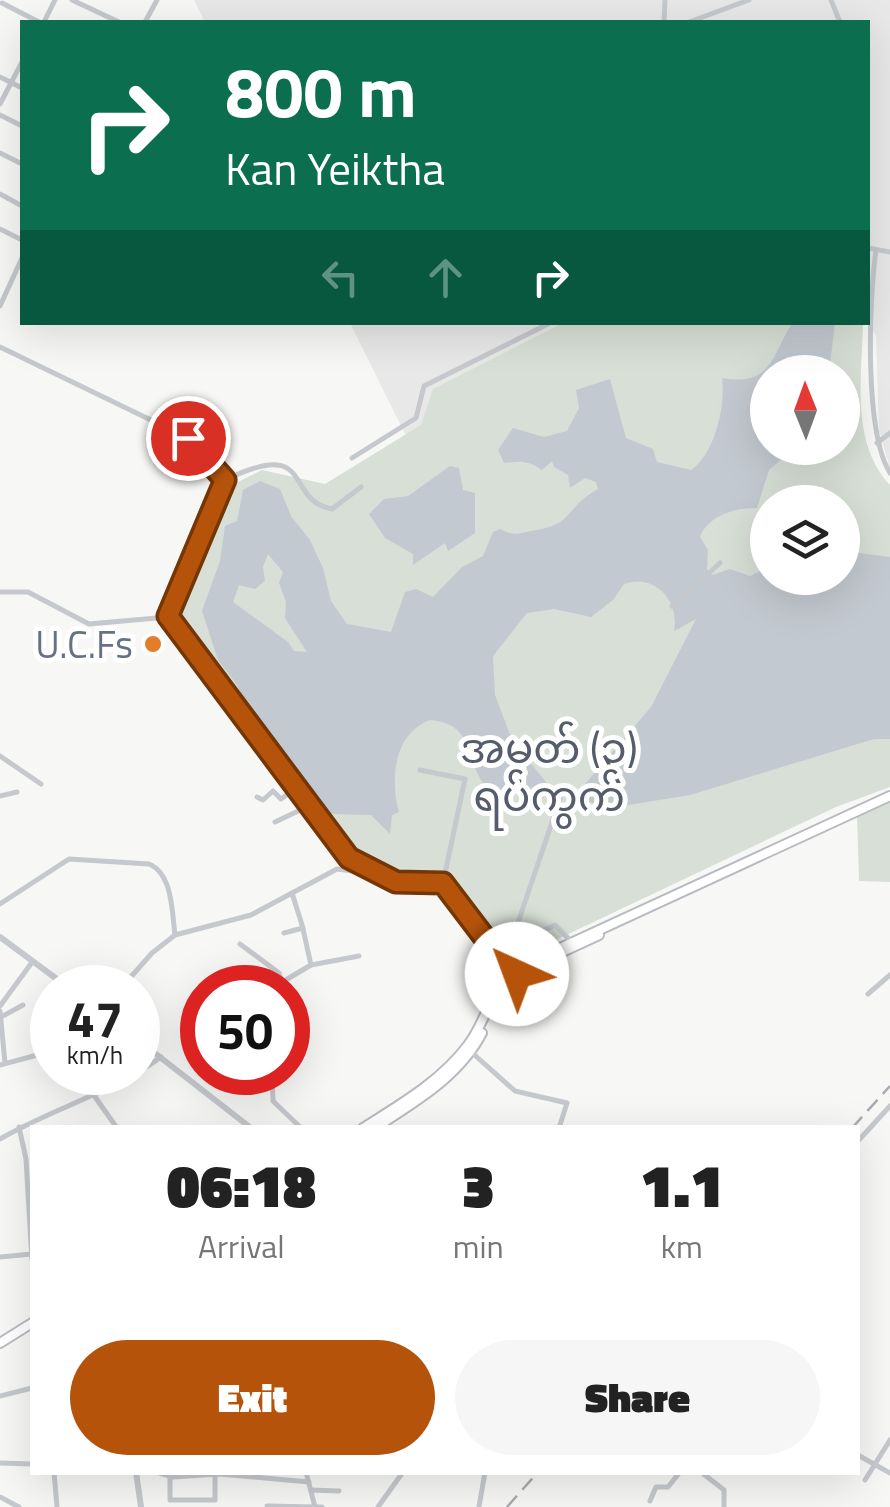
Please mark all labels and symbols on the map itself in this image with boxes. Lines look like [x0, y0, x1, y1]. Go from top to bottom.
north arrow [750, 355, 860, 465]
pin [146, 396, 231, 481]
place label: U.C.Fs [35, 615, 133, 673]
marker: U.C.Fs [142, 633, 164, 655]
district label: အမှတ် (၃) ရပ်ကွက် [460, 715, 638, 831]
position arrow [465, 922, 569, 1026]
speed limit sign: 50 [180, 965, 310, 1095]

